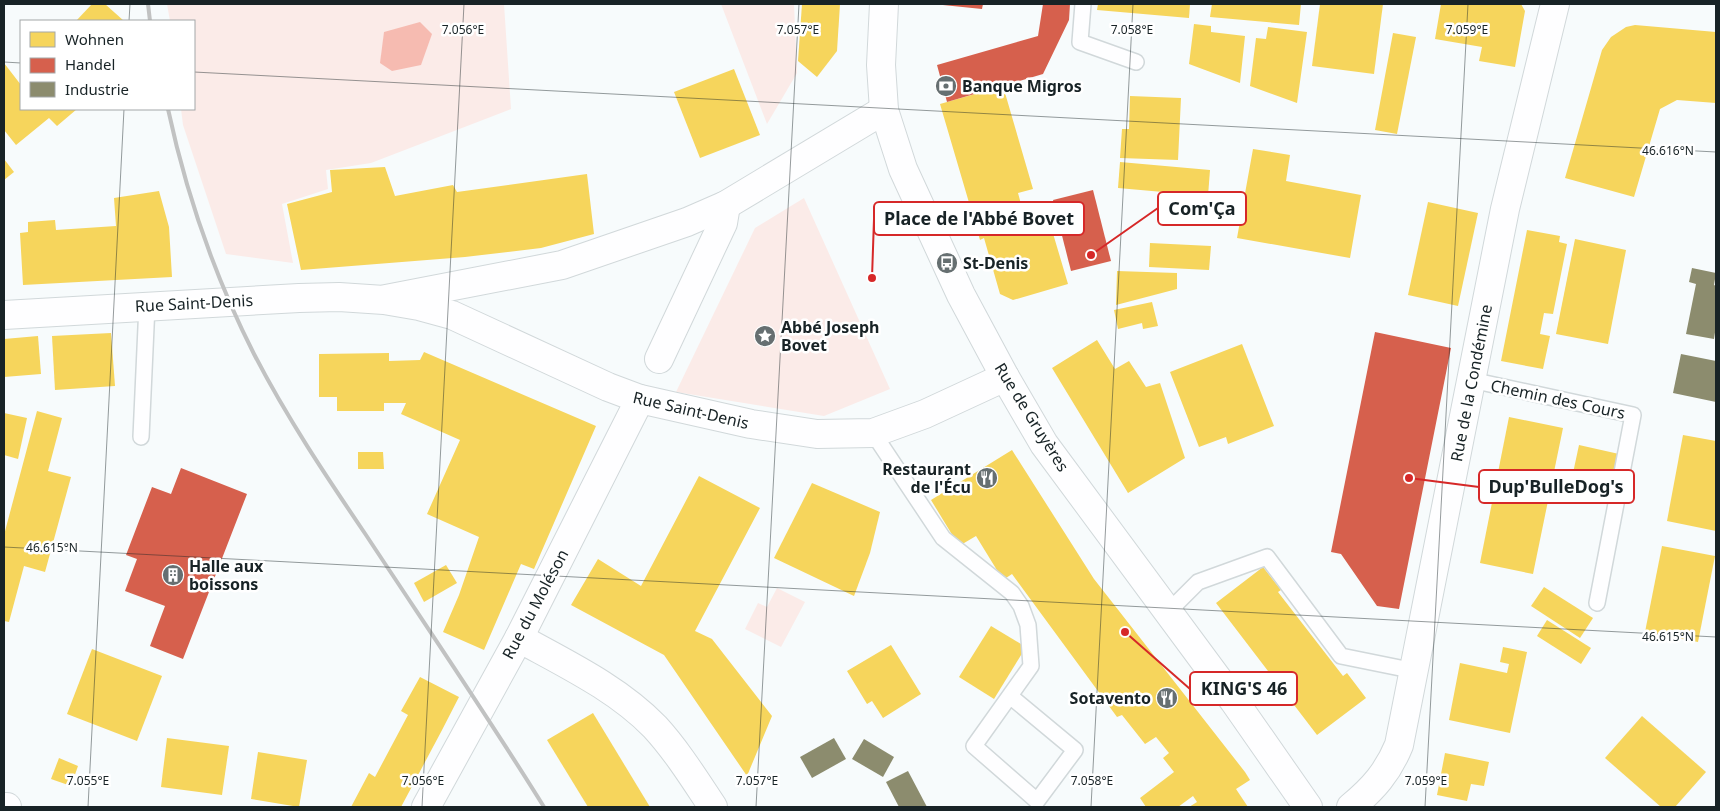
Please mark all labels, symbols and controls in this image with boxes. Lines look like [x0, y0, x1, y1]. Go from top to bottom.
legend [20, 20, 195, 110]
text: 7.056°E [442, 21, 484, 38]
text: 7.057°E [777, 21, 819, 38]
text: 7.058°E [1111, 21, 1153, 38]
text: 7.059°E [1446, 21, 1488, 38]
text: Wohnen [65, 29, 124, 49]
text: Handel [65, 54, 115, 74]
bank icon: Banque Migros [934, 74, 958, 98]
place label: Banque Migros [962, 75, 1082, 97]
text: Industrie [65, 79, 129, 99]
text: 46.616°N [1642, 142, 1694, 159]
callout: Com'Ça [1158, 192, 1246, 225]
text: Com'Ça [1168, 196, 1236, 220]
callout: Place de l'Abbé Bovet [874, 202, 1084, 235]
text: Place de l'Abbé Bovet [884, 206, 1074, 230]
bus stop icon: St-Denis [935, 251, 959, 275]
place label: St-Denis [963, 252, 1028, 274]
street label: Rue Saint-Denis [134, 289, 254, 317]
street label: Rue de la Condémine [1445, 302, 1497, 464]
place label: Abbé Joseph Bovet [781, 316, 879, 356]
place icon: Abbé Joseph Bovet [753, 324, 777, 348]
street label: Rue de Gruyères [990, 358, 1074, 476]
street label: Chemin des Cours [1489, 374, 1627, 424]
street label: Rue Saint-Denis [631, 386, 751, 434]
place label: Restaurant de l'Écu [882, 458, 971, 498]
restaurant icon: Restaurant de l'Écu [975, 466, 999, 490]
callout: Dup'BulleDog's [1479, 470, 1634, 503]
text: Dup'BulleDog's [1488, 474, 1624, 498]
text: 46.615°N [26, 539, 78, 556]
street label: Rue du Moléson [497, 545, 573, 663]
place label: Halle aux boissons [189, 555, 264, 595]
building icon: Halle aux boissons [161, 563, 185, 587]
text: 46.615°N [1642, 628, 1694, 645]
callout: KING'S 46 [1190, 672, 1297, 705]
text: KING'S 46 [1201, 676, 1287, 700]
restaurant icon: Sotavento [1155, 686, 1179, 710]
place label: Sotavento [1070, 687, 1151, 709]
text: 7.055°E [67, 772, 109, 789]
text: 7.056°E [402, 772, 444, 789]
text: 7.057°E [736, 772, 778, 789]
text: 7.058°E [1071, 772, 1113, 789]
text: 7.059°E [1405, 772, 1447, 789]

